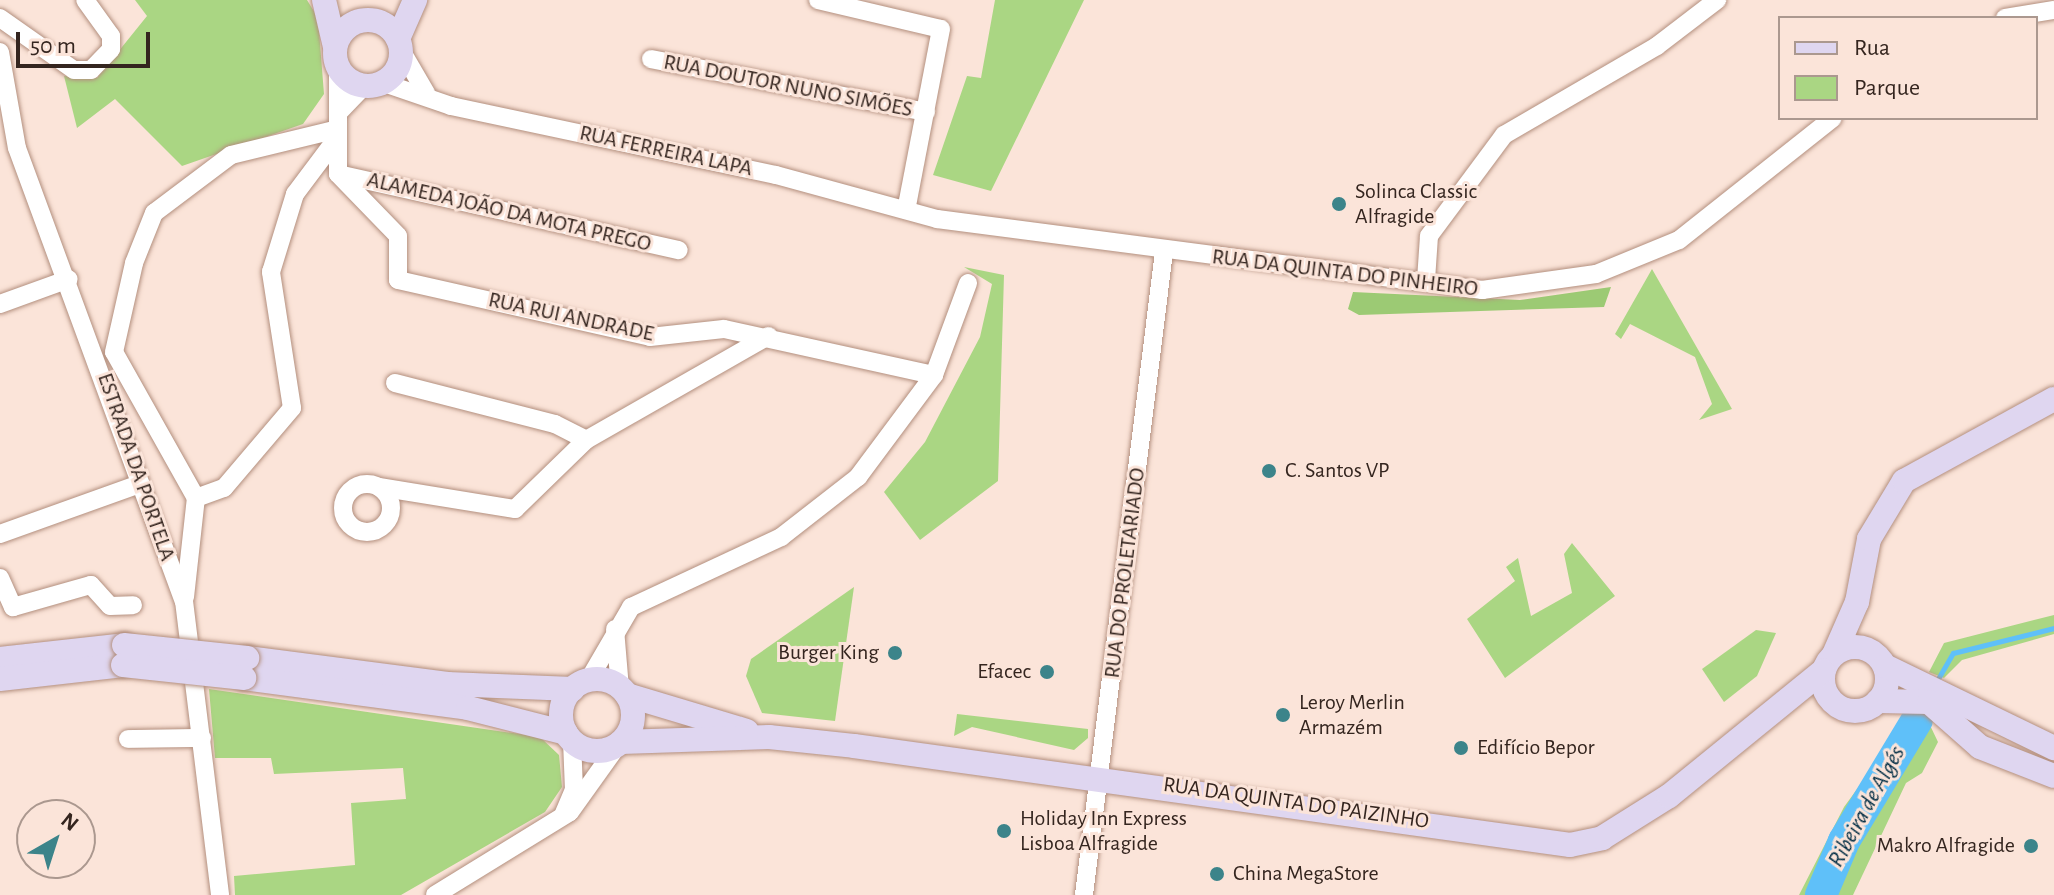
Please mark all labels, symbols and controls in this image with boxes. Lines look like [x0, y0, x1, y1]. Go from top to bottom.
scale bar [20, 16, 154, 66]
legend [1778, 16, 2038, 120]
text: 50 m [30, 34, 76, 58]
text: Rua [1854, 36, 1890, 60]
street label: RUA DOUTOR NUNO SIMÕES [661, 49, 915, 123]
text: Parque [1854, 76, 1920, 100]
street label: RUA FERREIRA LAPA [577, 120, 755, 182]
street label: ALAMEDA JOÃO DA MOTA PREGO [364, 166, 654, 258]
place label: Solinca Classic Alfragide [1355, 178, 1477, 230]
marker: Solinca Classic Alfragide [1330, 195, 1348, 213]
street label: RUA DA QUINTA DO PINHEIRO [1210, 244, 1480, 302]
street label: RUA RUI ANDRADE [486, 287, 656, 347]
street label: ESTRADA DA PORTELA [91, 370, 181, 564]
place label: C. Santos VP [1285, 458, 1389, 484]
marker: C. Santos VP [1260, 462, 1278, 480]
street label: RUA DO PROLETARIADO [1099, 466, 1151, 680]
place label: Burger King [778, 640, 879, 666]
marker: Burger King [886, 644, 904, 662]
place label: Efacec [977, 659, 1031, 685]
marker: Efacec [1038, 663, 1056, 681]
place label: Leroy Merlin Armazém [1299, 689, 1405, 740]
marker: Leroy Merlin Armazém [1274, 706, 1292, 724]
place label: Edifício Bepor [1477, 735, 1595, 761]
marker: Edifício Bepor [1452, 739, 1470, 757]
water label: Ribeira de Algés [1822, 742, 1912, 872]
street label: RUA DA QUINTA DO PAIZINHO [1161, 771, 1431, 835]
north arrow [16, 799, 96, 879]
place label: Holiday Inn Express Lisboa Alfragide [1020, 805, 1187, 856]
text: N [57, 809, 83, 835]
marker: Holiday Inn Express Lisboa Alfragide [995, 822, 1013, 840]
place label: Makro Alfragide [1877, 833, 2015, 859]
marker: Makro Alfragide [2022, 837, 2040, 855]
place label: China MegaStore [1233, 861, 1379, 887]
marker: China MegaStore [1208, 865, 1226, 883]

